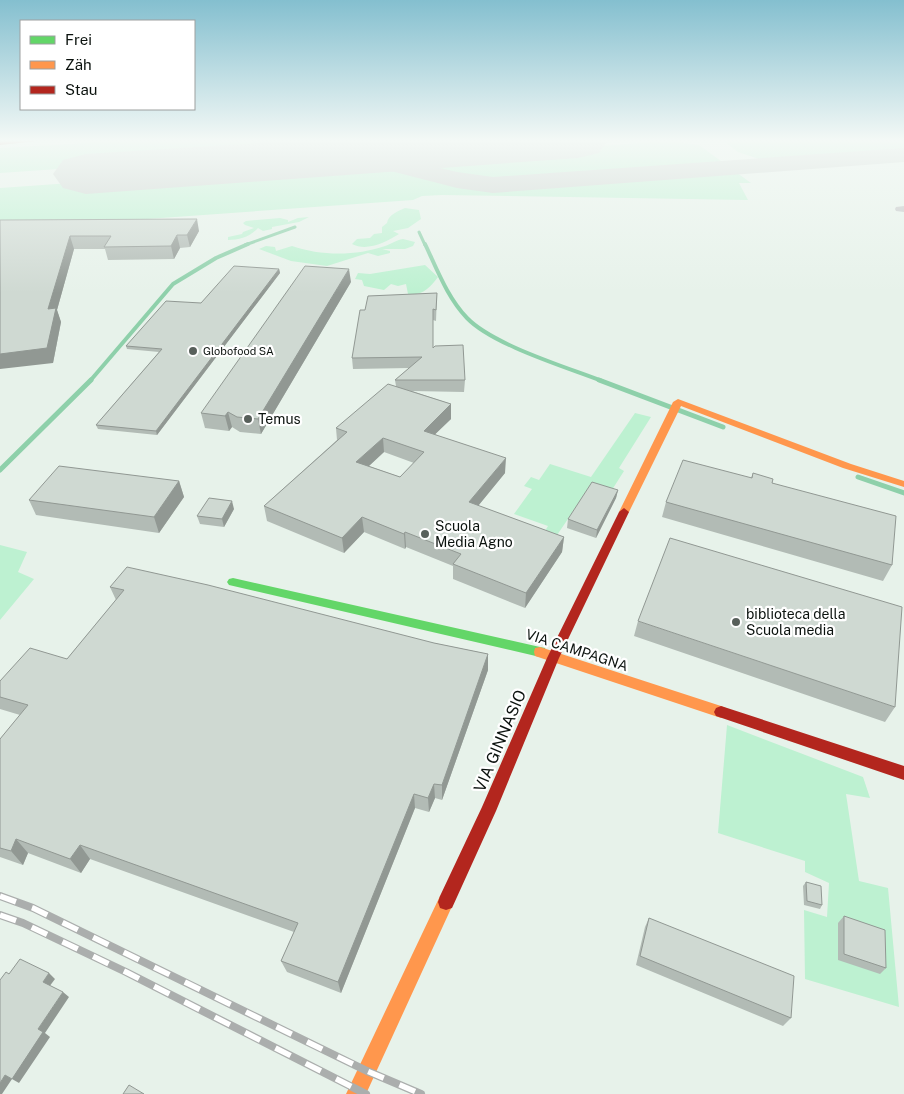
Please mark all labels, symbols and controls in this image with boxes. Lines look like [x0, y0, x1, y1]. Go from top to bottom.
legend [20, 20, 195, 110]
text: Frei [65, 31, 92, 48]
text: Zäh [65, 56, 92, 73]
text: Stau [65, 81, 98, 98]
marker: Globofood SA [187, 345, 199, 357]
place label: Globofood SA [203, 345, 274, 357]
place label: Temus [258, 411, 301, 427]
marker: Temus [242, 413, 254, 425]
place label: Scuola Media Agno [435, 518, 513, 550]
marker: Scuola Media Agno [419, 528, 431, 540]
place label: biblioteca della Scuola media [746, 606, 845, 638]
marker: biblioteca della Scuola media [730, 616, 742, 628]
street label: VIA CAMPAGNA [524, 626, 630, 674]
street label: VIA GINNASIO [470, 687, 530, 795]

